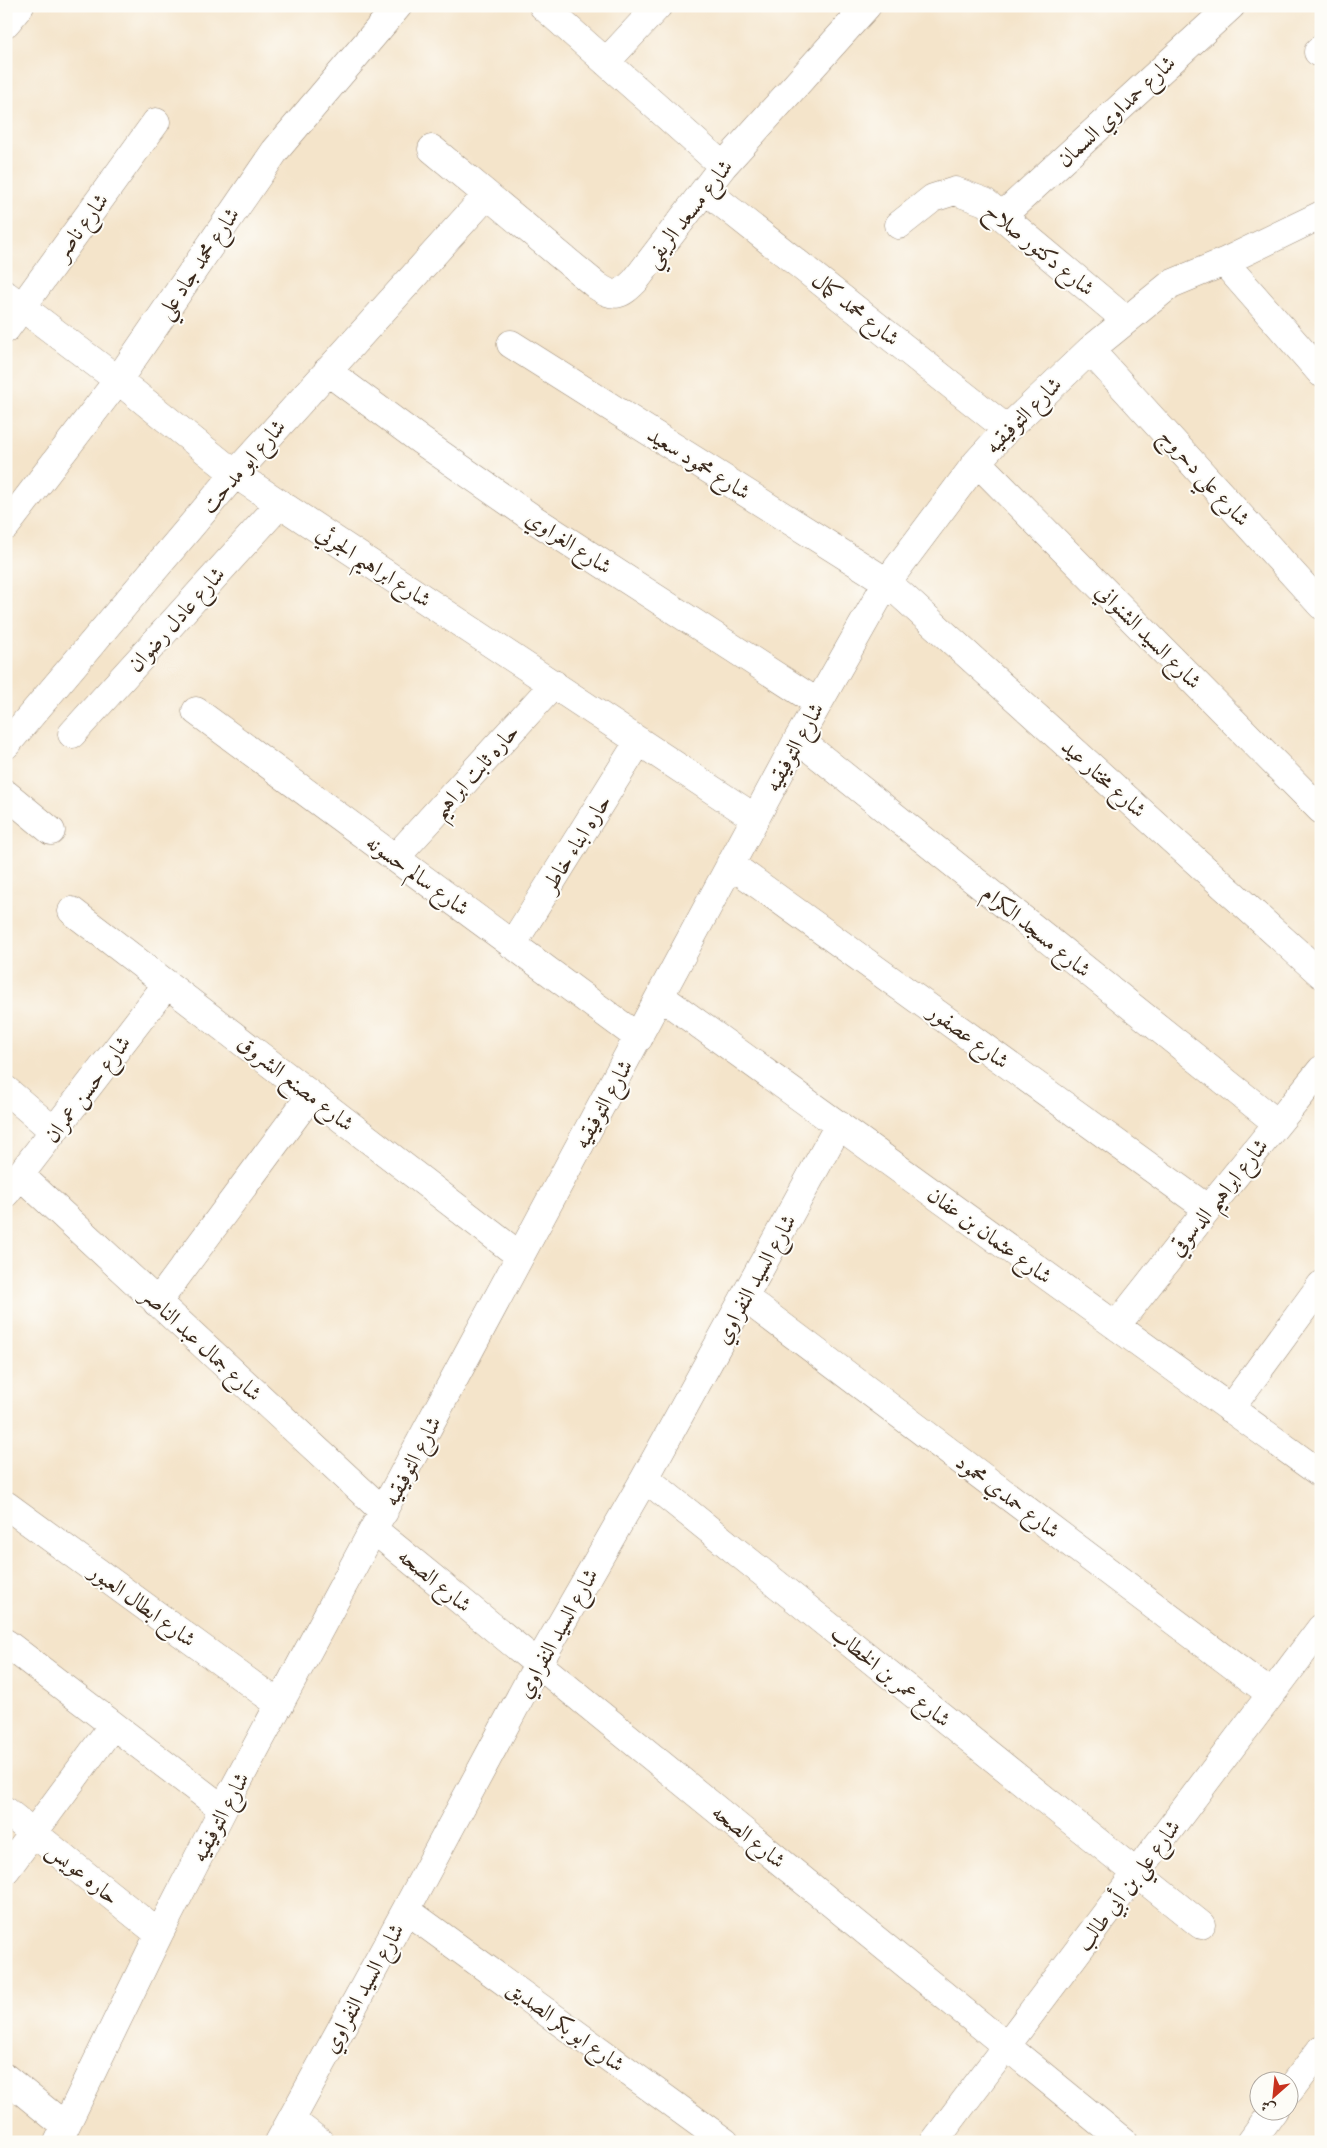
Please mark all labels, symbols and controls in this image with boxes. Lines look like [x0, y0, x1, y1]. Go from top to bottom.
street label: شارع حمداوي السمان [1050, 48, 1184, 177]
street label: شارع مسعد الريفي [637, 153, 745, 278]
street label: شارع ناصر [46, 187, 118, 269]
street label: شارع دكتور صلاح [976, 196, 1101, 306]
street label: شارع محمد جاد علي [150, 201, 252, 329]
street label: شارع محمد كمال [804, 266, 906, 356]
street label: شارع التوفيقيه [978, 370, 1071, 463]
street label: شارع ابو مدحت [194, 413, 295, 522]
street label: شارع محمود سعيد [640, 420, 756, 510]
street label: شارع علي دحروج [1148, 422, 1257, 537]
street label: شارع الغراوي [518, 503, 618, 584]
street label: شارع ابراهيم الجرئي [307, 518, 437, 620]
street label: شارع عادل رضوان [121, 560, 234, 681]
street label: شارع السيد الشنواني [1087, 577, 1208, 698]
street label: شارع التوفيقيه [758, 697, 834, 799]
street label: حاره ثابت ابراهيم [425, 717, 530, 829]
street label: شارع مختار عيد [1052, 732, 1153, 827]
street label: حاره ابناء خاطر [534, 789, 617, 899]
street label: شارع سالم حسونه [357, 828, 476, 926]
street label: شارع مسجد الكرام [973, 878, 1097, 988]
street label: شارع عصفور [919, 996, 1015, 1078]
street label: شارع مصنع الشروق [229, 1028, 360, 1142]
street label: شارع حسن عمران [37, 1029, 140, 1151]
street label: شارع التوفيقيه [567, 1054, 643, 1156]
street label: شارع ابراهيم الدسوقي [1162, 1132, 1280, 1266]
street label: شارع عثمان بن عفان [919, 1180, 1058, 1293]
street label: شارع السيد النفراوي [707, 1209, 806, 1351]
street label: شارع جمال عبد الناصر [131, 1279, 269, 1410]
street label: شارع التوفيقيه [376, 1411, 451, 1513]
street label: شارع حمدي محمود [947, 1447, 1066, 1548]
street label: شارع الصحه [389, 1541, 478, 1622]
street label: شارع ابطال العبور [80, 1555, 202, 1657]
street label: شارع السيد النفراوي [509, 1563, 608, 1705]
street label: شارع عمر بن الخطاب [822, 1618, 957, 1737]
street label: شارع التوفيقيه [184, 1767, 259, 1869]
street label: شارع الصحه [703, 1797, 792, 1878]
street label: شارع علي بن أبي طالب [1068, 1813, 1193, 1961]
street label: حاره عويس [40, 1835, 125, 1912]
street label: شارع السيد النفراوي [315, 1918, 414, 2060]
street label: شارع ابو بكر الصديق [499, 1973, 631, 2082]
north arrow [1250, 2070, 1300, 2120]
text: ش [1258, 2096, 1278, 2119]

